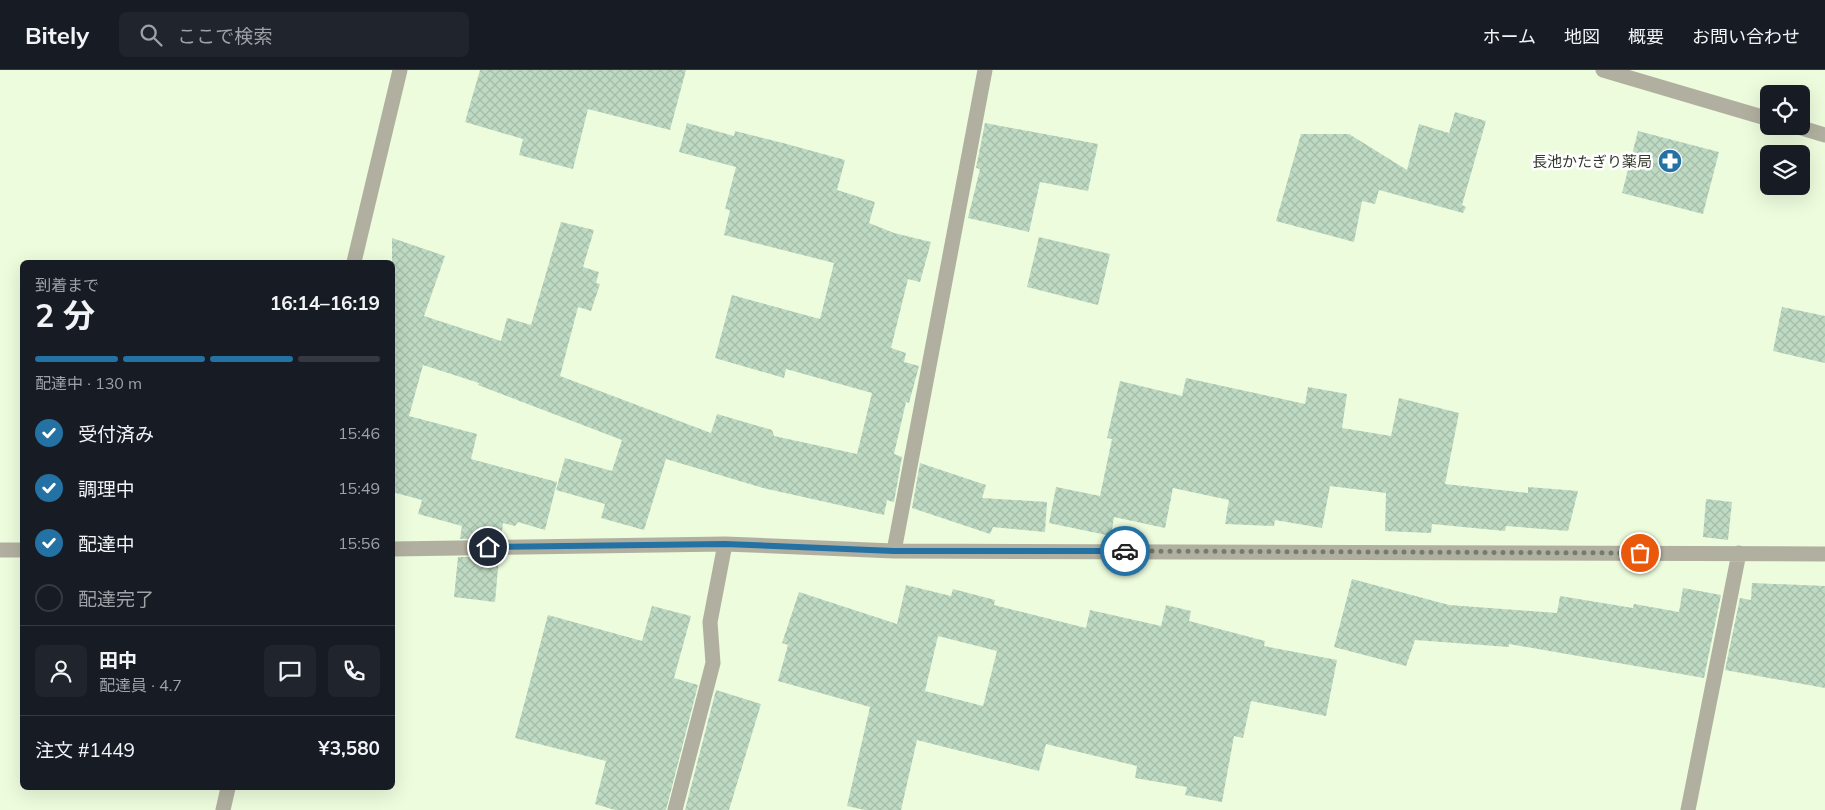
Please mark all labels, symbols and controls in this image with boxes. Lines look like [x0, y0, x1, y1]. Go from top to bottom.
search box [119, 12, 469, 57]
text: Bitely [25, 20, 89, 50]
icon: search [137, 21, 165, 49]
text: ここで検索 [177, 24, 272, 48]
text: ホーム [1483, 25, 1536, 48]
text: 地図 [1564, 25, 1600, 48]
text: 概要 [1628, 25, 1664, 48]
text: お問い合わせ [1692, 25, 1800, 48]
map controls [1760, 85, 1810, 195]
button: locate [1760, 85, 1810, 135]
button: layers [1760, 145, 1810, 195]
pharmacy icon: 長池かたぎり薬局 [1657, 148, 1683, 174]
place label: 長池かたぎり薬局 [1532, 152, 1652, 171]
text: 到着まで [35, 275, 99, 295]
text: 16:14–16:19 [270, 291, 380, 315]
text: 2 分 [35, 295, 95, 335]
text: 配達中 · 130 m [35, 373, 142, 393]
icon: check [35, 419, 63, 447]
text: 受付済み [78, 422, 154, 446]
text: 15:46 [338, 423, 380, 443]
icon: check [35, 474, 63, 502]
text: 調理中 [78, 477, 135, 501]
text: 15:49 [338, 478, 380, 498]
pin [467, 526, 509, 568]
courier [1100, 526, 1150, 576]
icon: check [35, 529, 63, 557]
text: 配達中 [78, 532, 135, 556]
pin [1619, 532, 1661, 574]
text: 15:56 [338, 533, 380, 553]
icon: home [474, 533, 502, 561]
icon: car [1111, 537, 1139, 565]
icon: bag [1626, 539, 1654, 567]
text: 配達完了 [78, 587, 154, 611]
button: person [35, 645, 87, 697]
button: chat [264, 645, 316, 697]
button: phone [328, 645, 380, 697]
text: 田中 [99, 648, 137, 672]
text: 配達員 · 4.7 [99, 675, 182, 695]
text: ¥3,580 [318, 736, 380, 760]
text: 注文 #1449 [35, 738, 135, 762]

